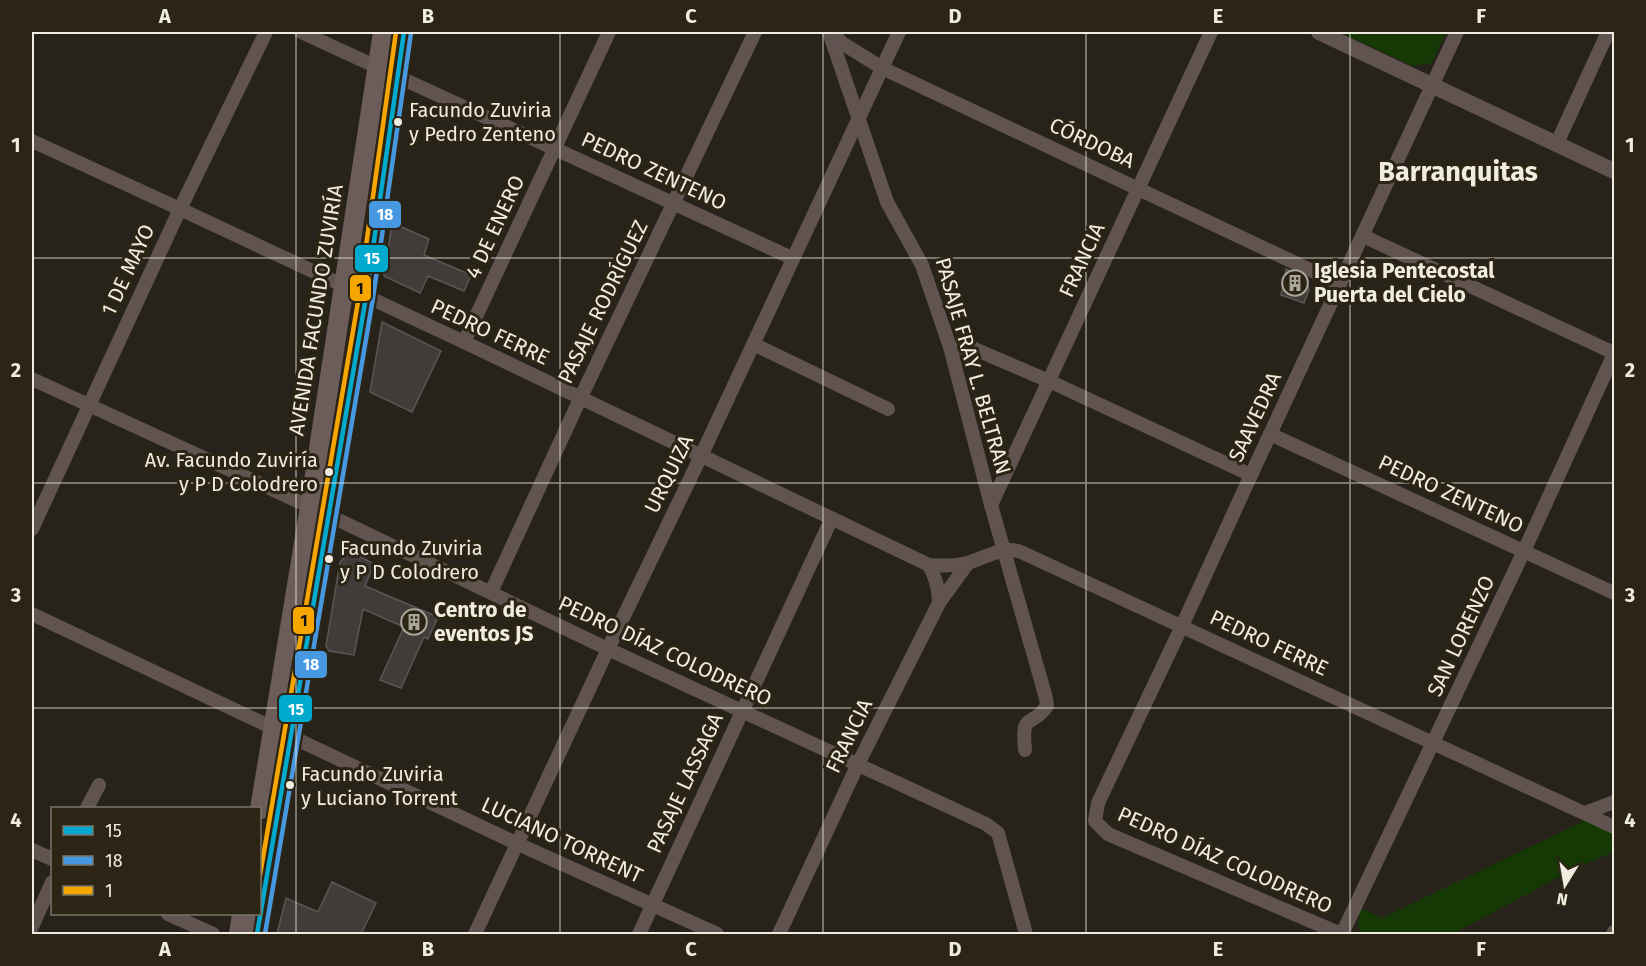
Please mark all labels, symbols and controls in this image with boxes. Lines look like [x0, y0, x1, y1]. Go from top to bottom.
text: A [158, 4, 172, 28]
text: B [422, 4, 434, 28]
text: C [685, 4, 697, 28]
text: D [948, 4, 962, 28]
text: E [1213, 4, 1223, 28]
text: F [1476, 4, 1486, 28]
place label: Facundo Zuviria y Pedro Zenteno [409, 98, 556, 146]
street label: CÓRDOBA [1045, 112, 1139, 174]
marker: Facundo Zuviria y Pedro Zenteno [392, 116, 404, 128]
street label: PEDRO ZENTENO [577, 126, 731, 216]
text: 1 [11, 133, 21, 157]
text: 1 [1625, 133, 1635, 157]
district label: Barranquitas [1378, 156, 1538, 188]
street label: 4 DE ENERO [460, 171, 530, 283]
street label: AVENIDA FACUNDO ZUVIRÍA [283, 182, 349, 438]
line badge: 18 [368, 200, 402, 229]
text: 18 [377, 205, 393, 224]
street label: PASAJE RODRÍGUEZ [552, 216, 654, 388]
street label: FRANCIA [1053, 219, 1111, 301]
street label: 1 DE MAYO [96, 220, 160, 320]
line badge: 15 [354, 244, 389, 273]
text: 15 [364, 249, 380, 268]
street label: PASAJE FRAY L. BELTRAN [930, 255, 1016, 477]
place label: Iglesia Pentecostal Puerta del Cielo [1314, 258, 1495, 308]
building icon: Iglesia Pentecostal Puerta del Cielo [1280, 268, 1310, 298]
line badge: 1 [349, 274, 372, 302]
text: 1 [356, 279, 364, 298]
street label: PEDRO FERRE [427, 293, 553, 371]
text: 2 [11, 358, 21, 382]
text: 2 [1625, 358, 1635, 382]
street label: SAAVEDRA [1223, 368, 1287, 466]
street label: URQUIZA [639, 431, 699, 517]
place label: Av. Facundo Zuviría y P D Colodrero [145, 448, 318, 496]
street label: PEDRO ZENTENO [1374, 449, 1528, 539]
marker: Av. Facundo Zuviría y P D Colodrero [323, 466, 335, 478]
place label: Facundo Zuviria y P D Colodrero [340, 536, 483, 584]
marker: Facundo Zuviria y P D Colodrero [323, 553, 335, 565]
street label: SAN LORENZO [1422, 571, 1500, 701]
text: 3 [10, 583, 21, 607]
text: 3 [1624, 583, 1635, 607]
street label: PEDRO DÍAZ COLODRERO [554, 590, 776, 712]
place label: Centro de eventos JS [434, 597, 534, 647]
street label: PEDRO FERRE [1206, 604, 1332, 682]
line badge: 1 [292, 606, 315, 635]
building icon: Centro de eventos JS [399, 607, 429, 637]
text: 1 [300, 611, 308, 630]
line badge: 18 [294, 650, 328, 679]
text: 18 [303, 655, 319, 674]
line badge: 15 [278, 694, 313, 723]
street label: FRANCIA [820, 695, 878, 777]
text: 15 [288, 700, 304, 719]
street label: PASAJE LASSAGA [641, 709, 729, 857]
place label: Facundo Zuviria y Luciano Torrent [301, 762, 459, 810]
marker: Facundo Zuviria y Luciano Torrent [284, 779, 296, 791]
street label: LUCIANO TORRENT [477, 791, 647, 889]
street label: PEDRO DÍAZ COLODRERO [1114, 801, 1336, 919]
legend [51, 807, 261, 915]
text: 4 [10, 808, 22, 832]
text: 4 [1624, 808, 1636, 832]
text: 15 [105, 820, 122, 842]
text: 18 [105, 850, 123, 872]
north arrow [1535, 855, 1595, 915]
text: 1 [105, 880, 113, 902]
text: N [1555, 889, 1569, 910]
text: A [158, 937, 172, 961]
text: B [422, 937, 434, 961]
text: C [685, 937, 697, 961]
text: D [948, 937, 962, 961]
text: E [1213, 937, 1223, 961]
text: F [1476, 937, 1486, 961]

